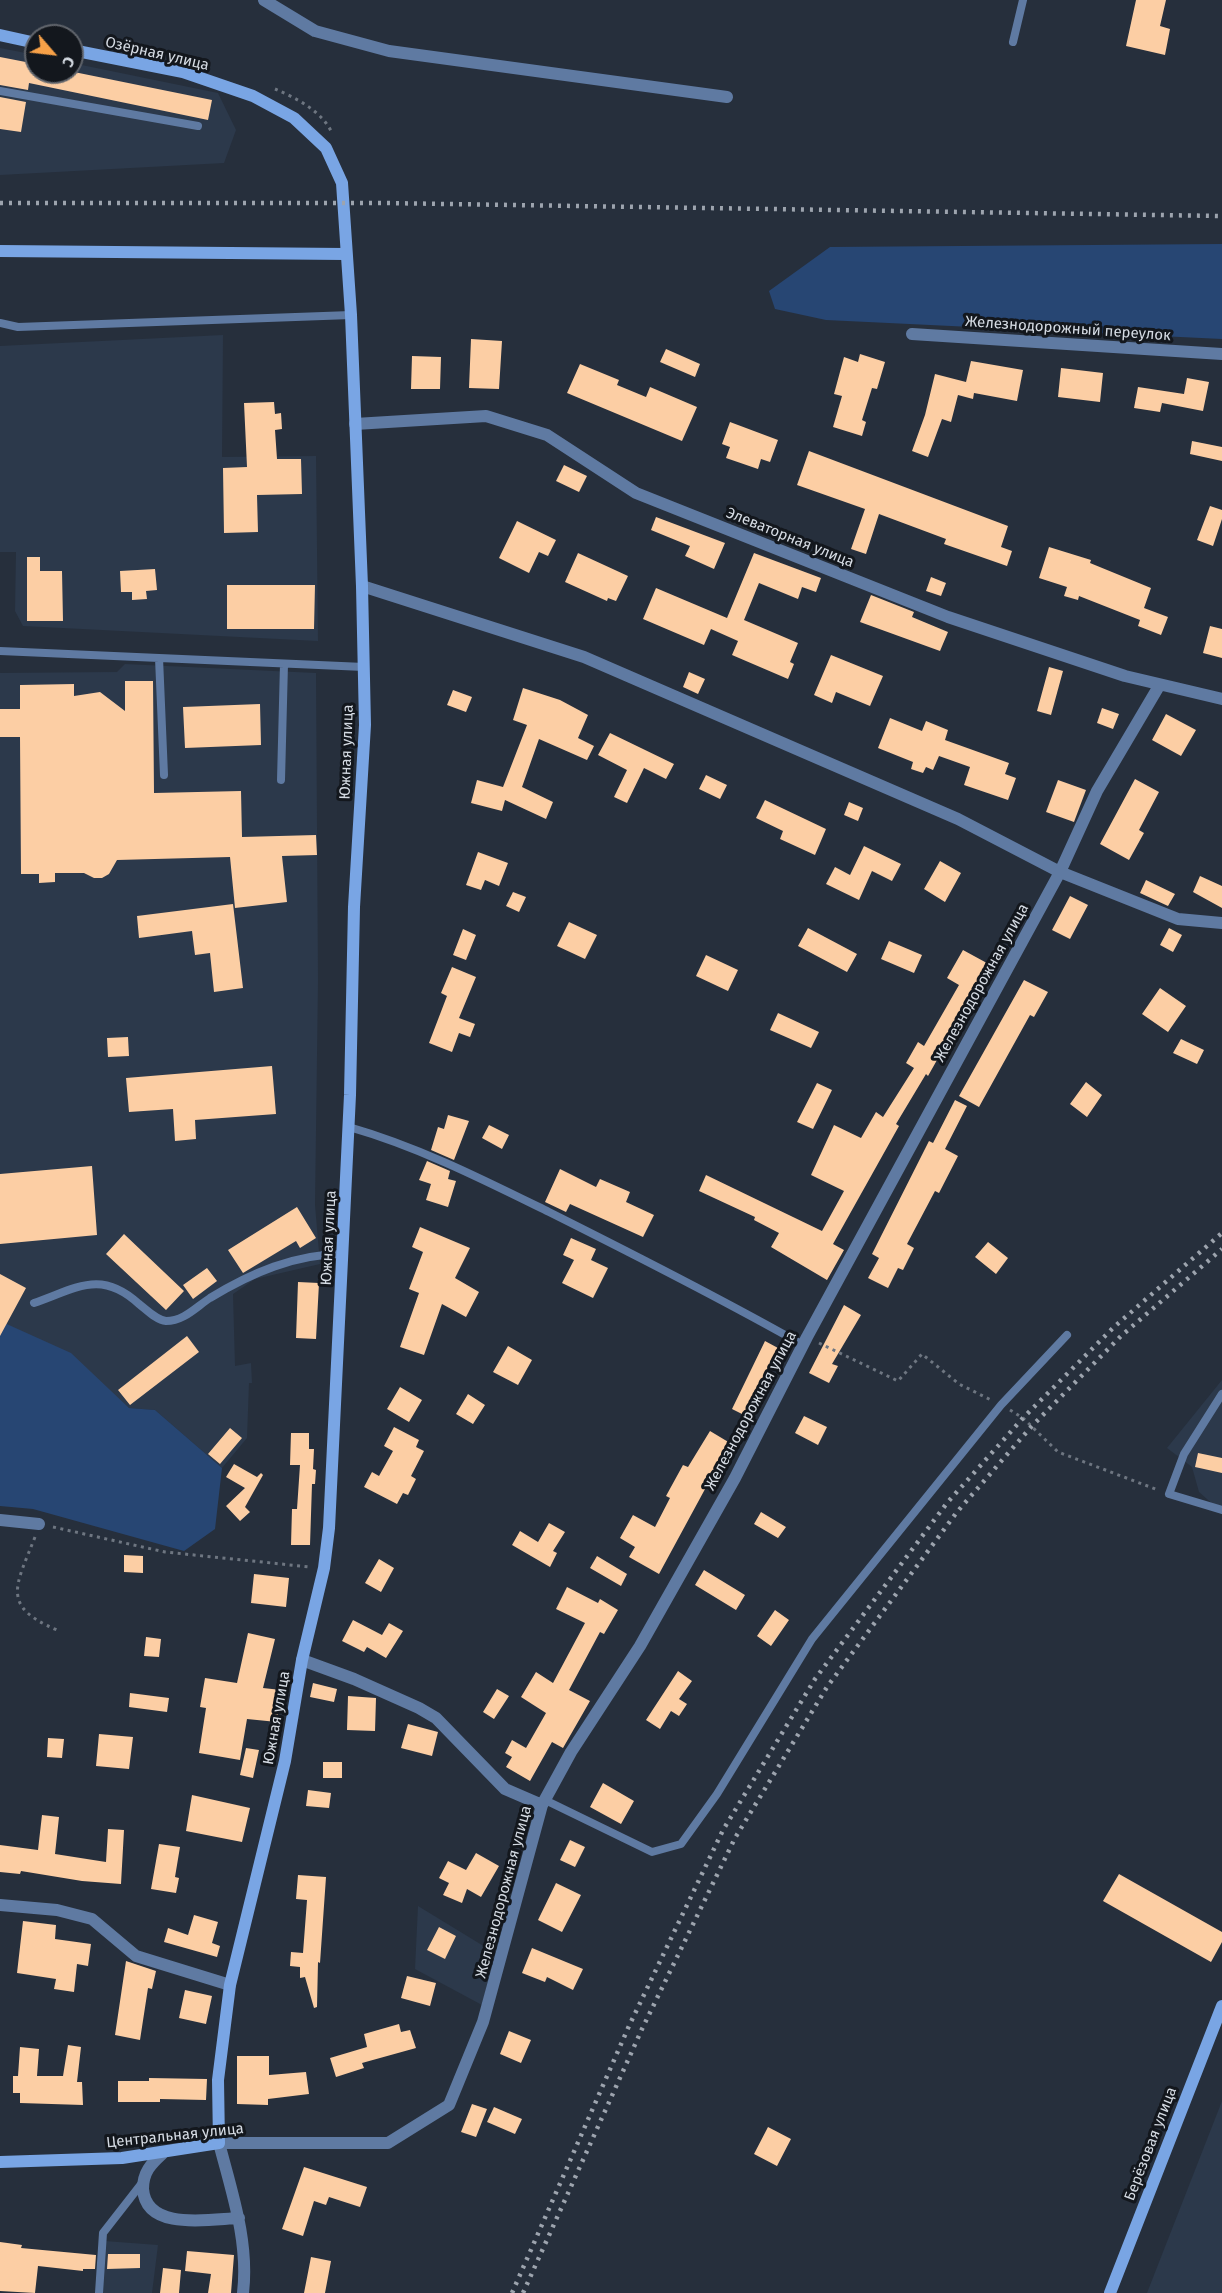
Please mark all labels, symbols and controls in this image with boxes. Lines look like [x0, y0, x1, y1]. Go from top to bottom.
north arrow [24, 24, 84, 84]
street label: Озёрная улица [103, 33, 211, 75]
text: С [58, 53, 79, 70]
street label: Железнодорожный переулок [964, 313, 1172, 345]
street label: Элеваторная улица [724, 504, 856, 572]
street label: Южная улица [336, 704, 358, 800]
street label: Железнодорожная улица [931, 901, 1033, 1065]
street label: Южная улица [318, 1190, 340, 1286]
street label: Железнодорожная улица [701, 1328, 801, 1494]
street label: Южная улица [260, 1670, 294, 1766]
street label: Железнодорожная улица [472, 1804, 536, 1980]
street label: Берёзовая улица [1121, 2085, 1181, 2203]
street label: Центральная улица [105, 2120, 245, 2152]

